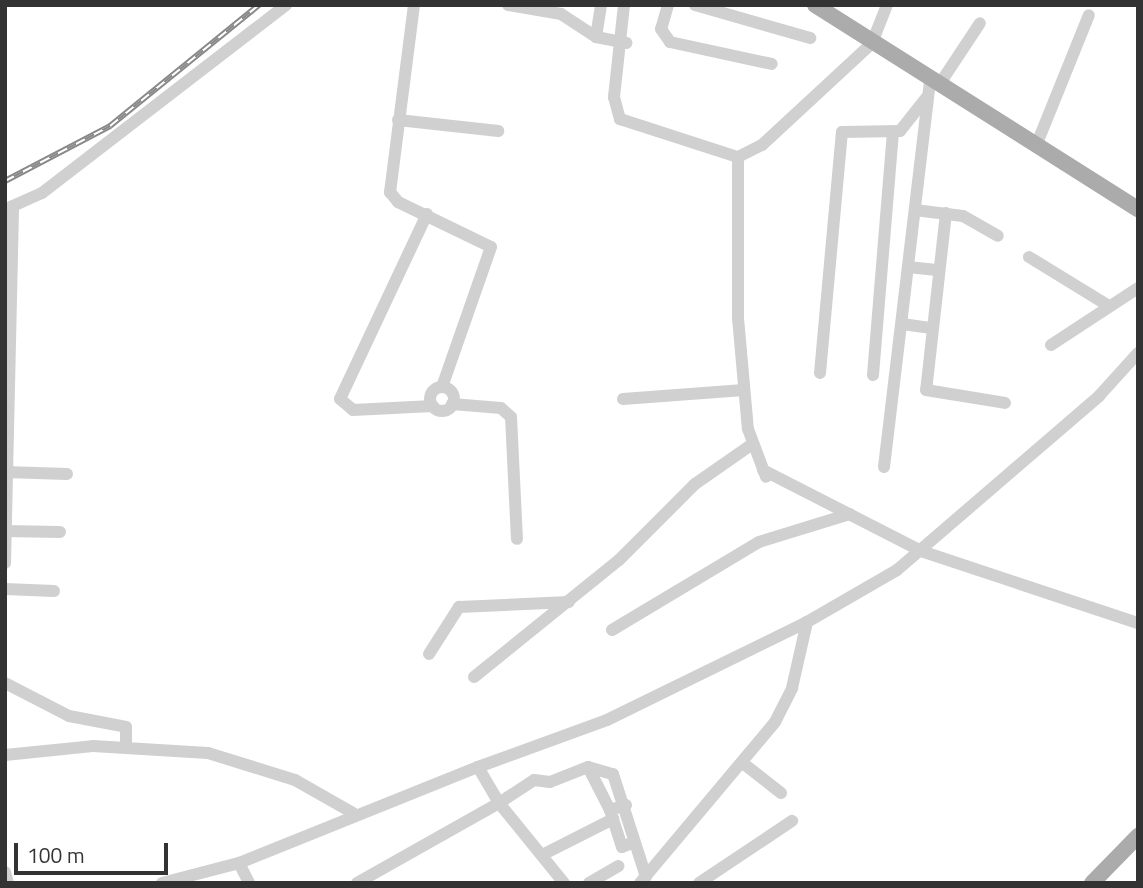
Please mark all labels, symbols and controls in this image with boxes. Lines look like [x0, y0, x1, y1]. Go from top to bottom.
scale bar [18, 828, 172, 872]
text: 100 m [27, 839, 84, 871]

